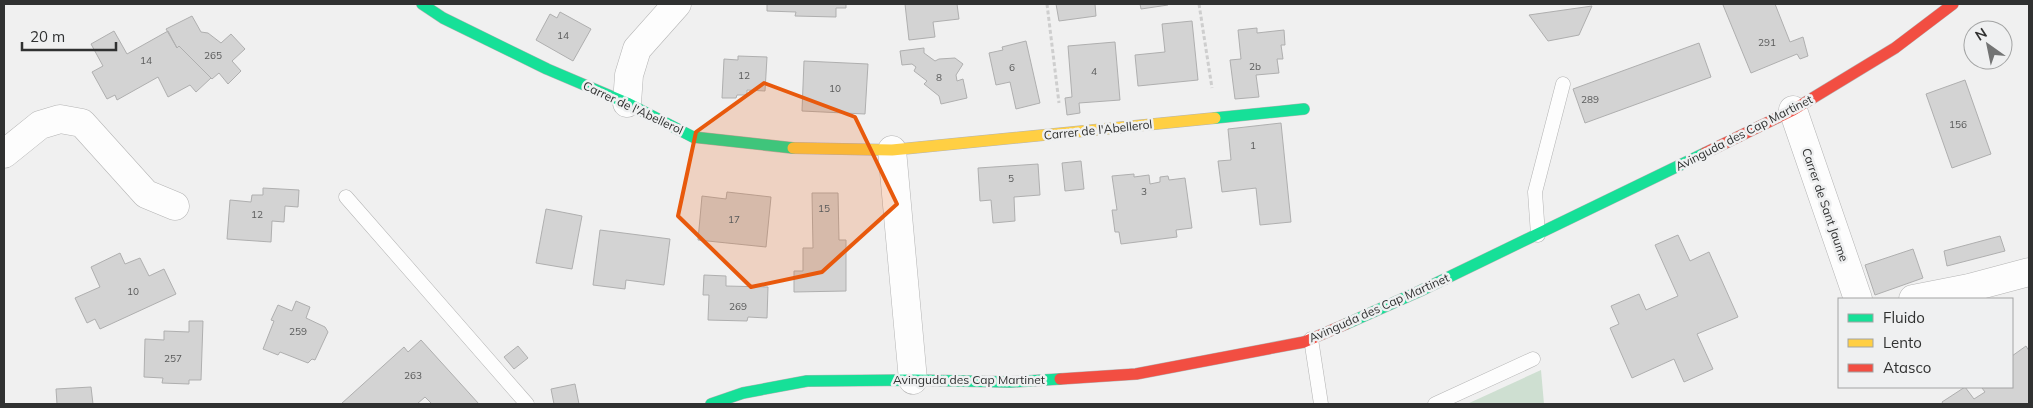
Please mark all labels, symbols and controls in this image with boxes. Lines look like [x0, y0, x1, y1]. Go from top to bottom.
scale bar [22, 20, 116, 52]
north arrow [1963, 20, 2013, 70]
text: N [1972, 24, 1990, 45]
text: 20 m [30, 27, 65, 46]
house number: 14 [557, 29, 569, 42]
house number: 291 [1758, 36, 1776, 49]
house number: 265 [204, 49, 222, 62]
house number: 14 [140, 54, 152, 67]
house number: 2b [1249, 60, 1261, 73]
house number: 6 [1009, 61, 1015, 74]
house number: 4 [1091, 65, 1097, 78]
house number: 12 [738, 69, 750, 82]
house number: 8 [936, 71, 942, 84]
street label: Carrer de l'Abellerol [581, 78, 686, 137]
house number: 10 [829, 82, 841, 95]
street label: Avinguda des Cap Martinet [1673, 91, 1815, 174]
house number: 289 [1581, 93, 1599, 106]
street label: Carrer de l'Abellerol [1043, 116, 1153, 143]
house number: 156 [1949, 118, 1967, 131]
house number: 1 [1250, 139, 1256, 152]
street label: Carrer de Sant Jaume [1799, 146, 1852, 263]
house number: 5 [1008, 172, 1014, 185]
house number: 3 [1141, 185, 1147, 198]
house number: 15 [818, 202, 830, 215]
house number: 12 [251, 208, 263, 221]
house number: 17 [728, 213, 740, 226]
street label: Avinguda des Cap Martinet [1306, 270, 1451, 345]
house number: 10 [127, 285, 139, 298]
legend [1838, 298, 2013, 388]
house number: 269 [729, 300, 747, 313]
text: Fluido [1883, 308, 1925, 327]
house number: 259 [289, 325, 307, 338]
text: Lento [1883, 333, 1922, 352]
house number: 257 [164, 352, 182, 365]
text: Atasco [1883, 358, 1931, 377]
house number: 263 [404, 369, 422, 382]
street label: Avinguda des Cap Martinet [893, 372, 1045, 387]

